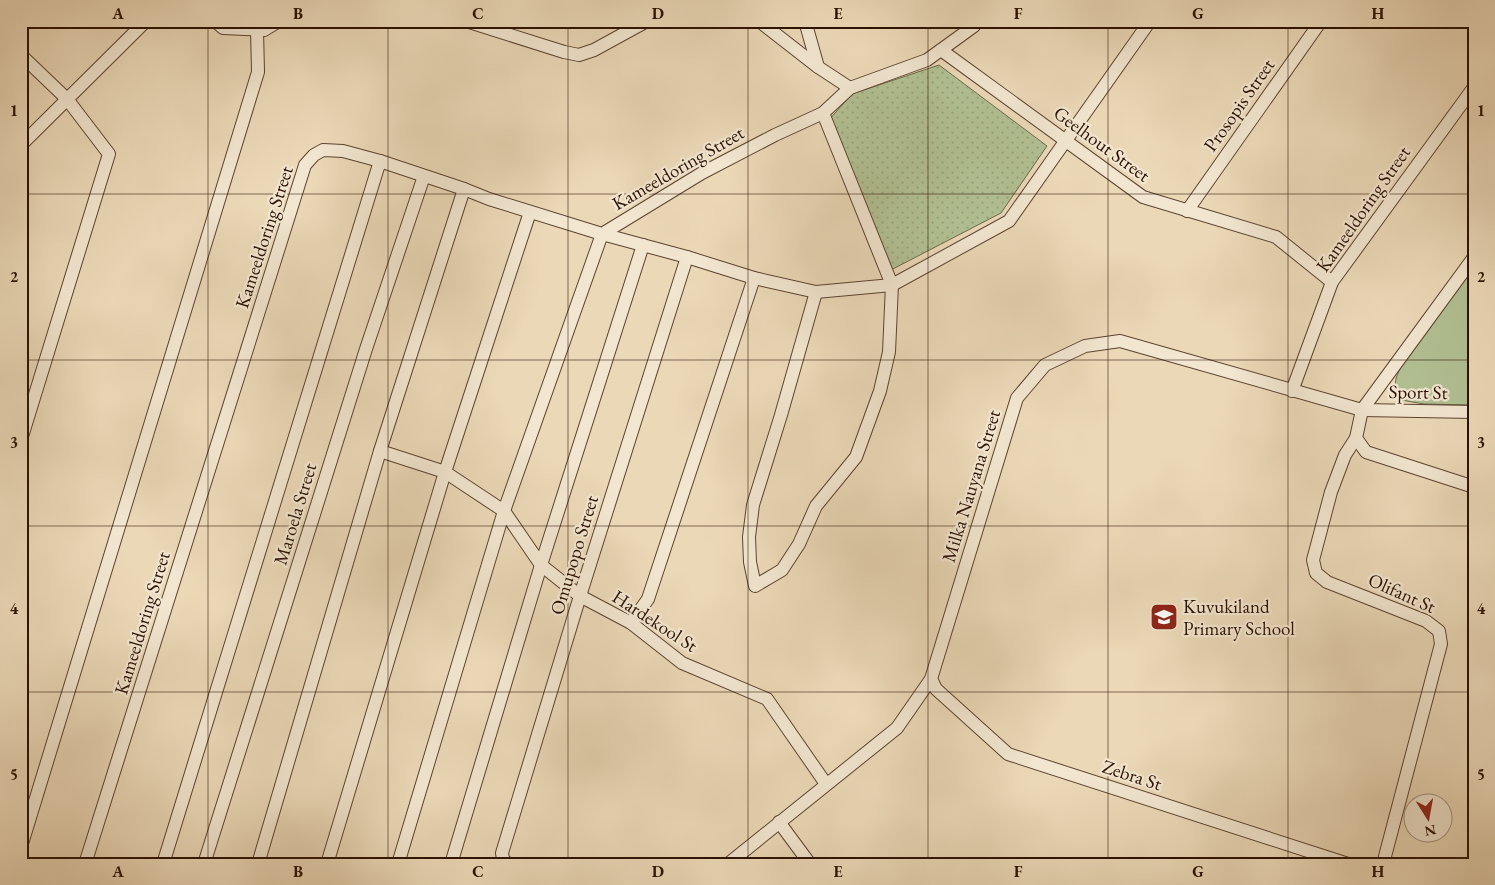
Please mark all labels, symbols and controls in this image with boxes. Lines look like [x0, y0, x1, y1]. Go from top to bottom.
text: A [111, 3, 124, 24]
text: B [293, 3, 303, 24]
text: C [472, 3, 484, 24]
text: D [652, 3, 664, 24]
text: E [833, 3, 843, 24]
text: F [1014, 3, 1023, 24]
text: G [1192, 3, 1204, 24]
text: H [1372, 3, 1385, 24]
street label: Prosopis Street [1198, 54, 1280, 156]
text: 1 [10, 100, 18, 121]
street label: Geelhout Street [1049, 100, 1155, 188]
text: 1 [1477, 100, 1485, 121]
street label: Kameeldoring Street [608, 120, 749, 216]
street label: Kameeldoring Street [1310, 141, 1416, 277]
street label: Kameeldoring Street [229, 163, 299, 311]
text: 2 [10, 266, 19, 287]
text: 2 [1477, 266, 1486, 287]
street label: Sport St [1388, 379, 1448, 405]
street label: Milka Nauyana Street [936, 407, 1006, 565]
text: 3 [10, 432, 18, 453]
text: 3 [1477, 432, 1485, 453]
street label: Maroela Street [268, 460, 322, 568]
street label: Omupopo Street [544, 492, 604, 618]
street label: Kameeldoring Street [108, 548, 176, 698]
street label: Olifant St [1364, 567, 1440, 619]
street label: Hardekool St [608, 584, 702, 658]
place label: Kuvukiland Primary School [1183, 594, 1295, 641]
text: 4 [10, 598, 19, 619]
text: 4 [1477, 598, 1486, 619]
school or university icon: Kuvukiland Primary School [1149, 602, 1179, 632]
street label: Zebra St [1099, 754, 1165, 796]
text: 5 [10, 764, 18, 785]
text: 5 [1477, 764, 1485, 785]
north arrow [1402, 792, 1452, 842]
text: N [1423, 821, 1438, 841]
text: A [111, 861, 124, 882]
text: B [293, 861, 303, 882]
text: C [472, 861, 484, 882]
text: D [652, 861, 664, 882]
text: E [833, 861, 843, 882]
text: F [1014, 861, 1023, 882]
text: G [1192, 861, 1204, 882]
text: H [1372, 861, 1385, 882]

